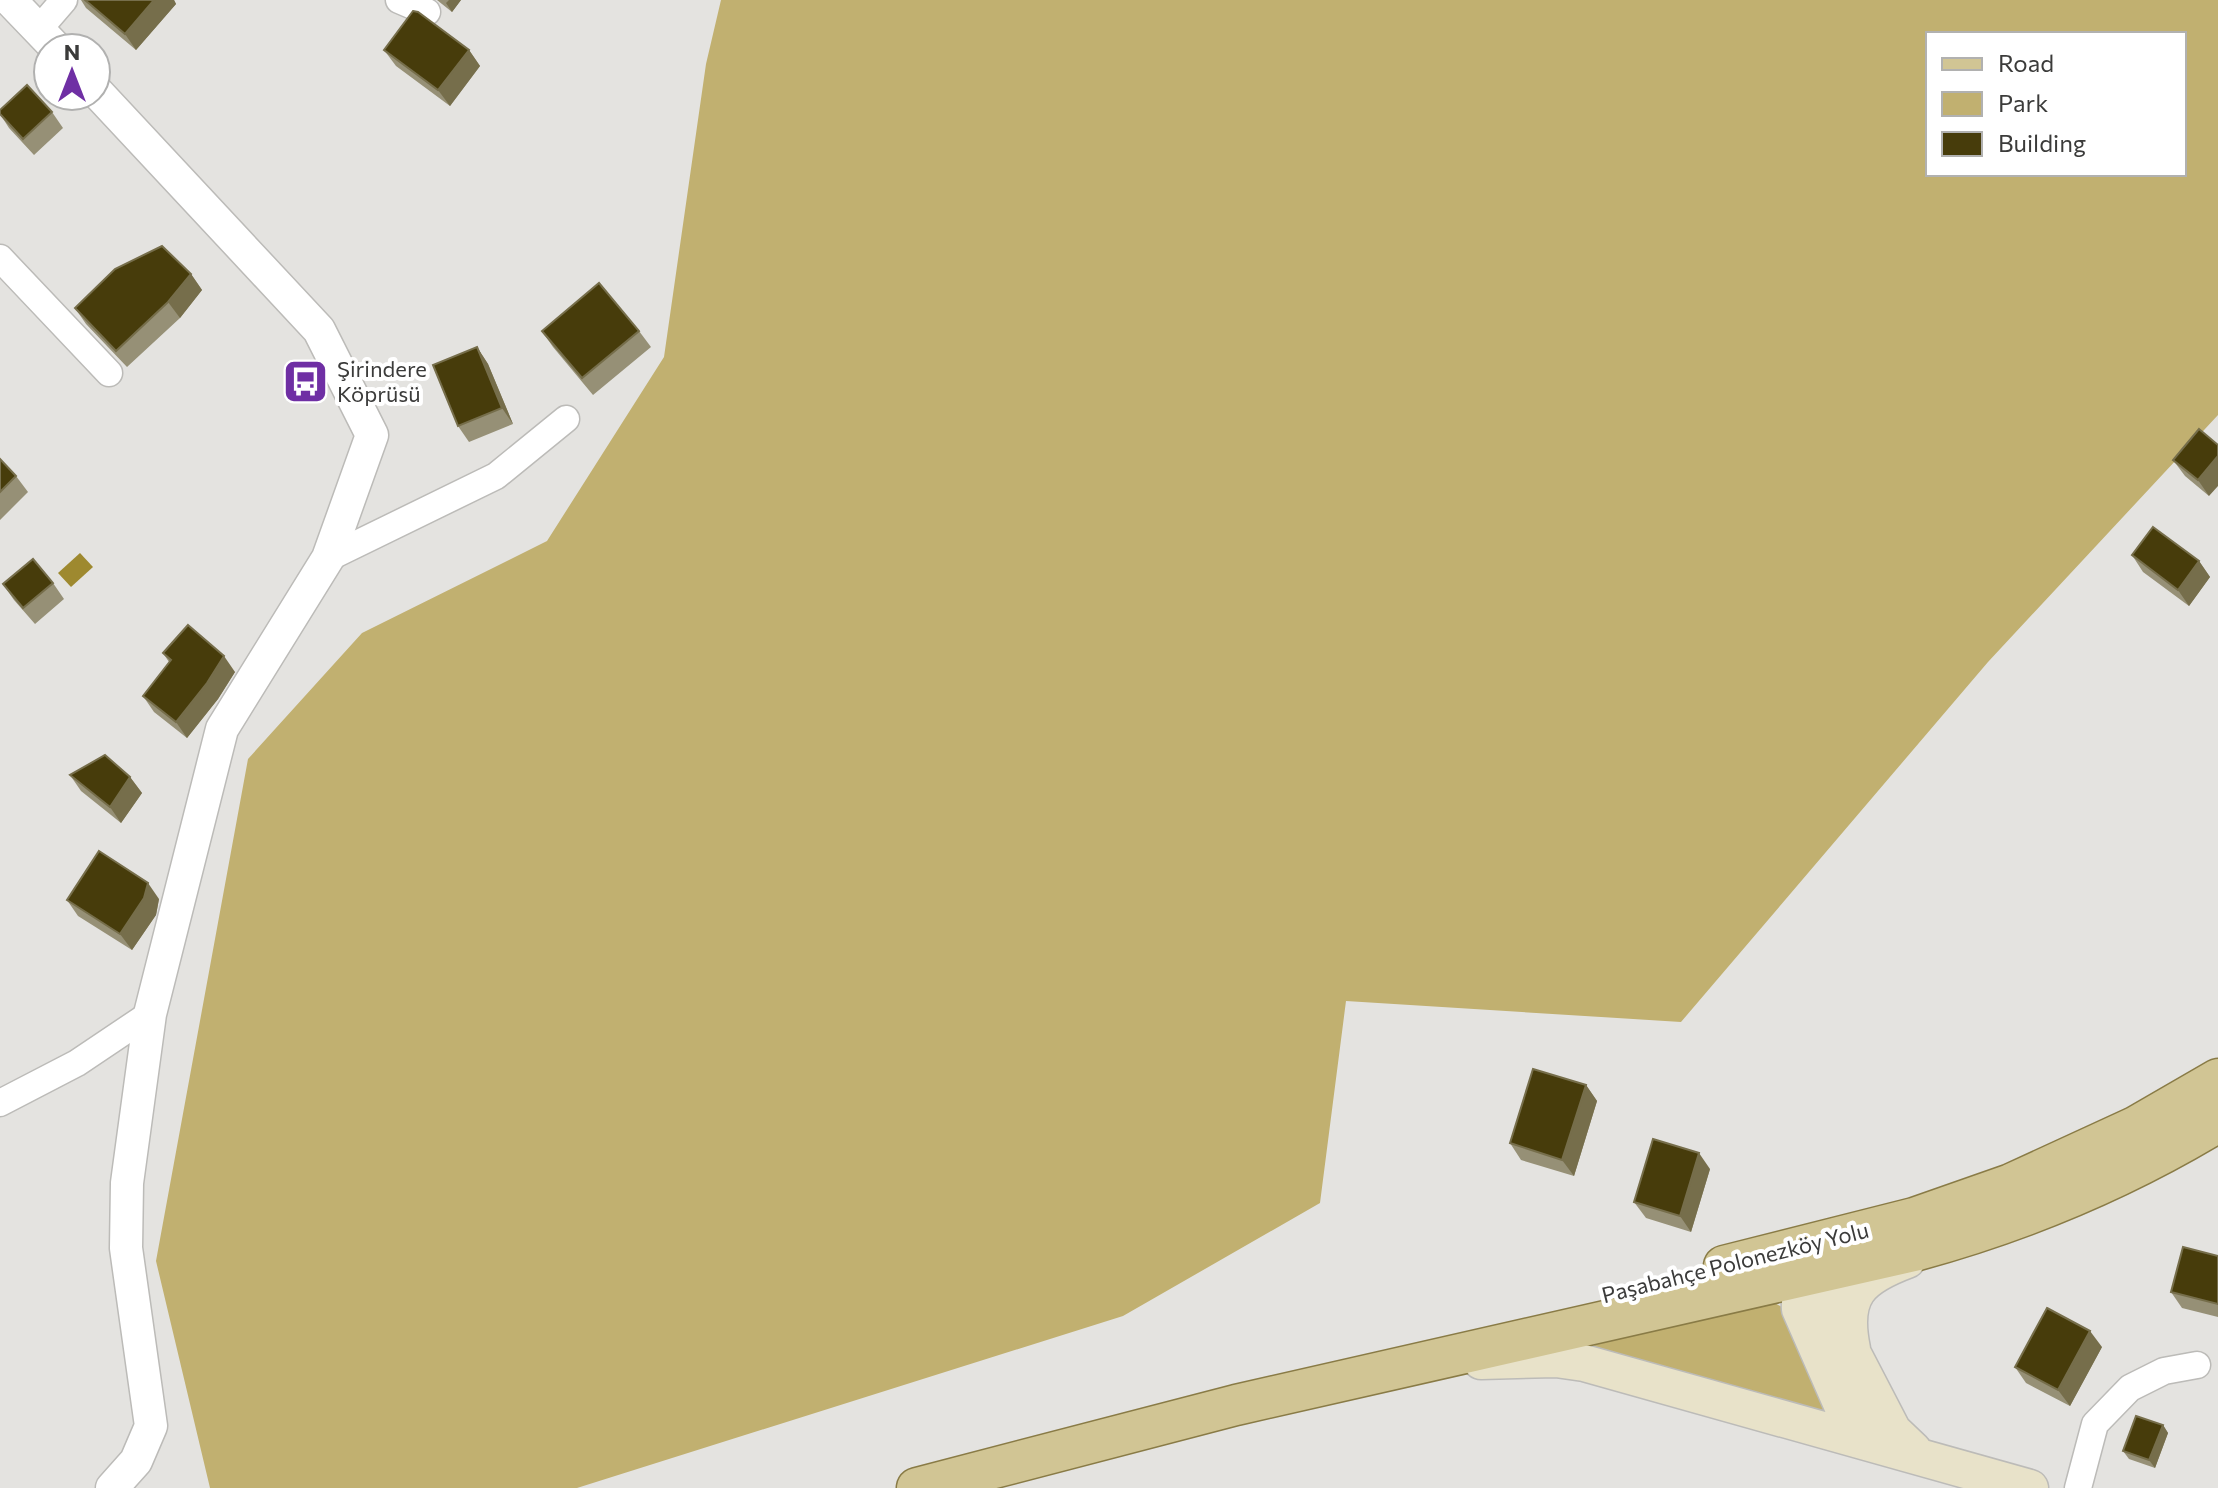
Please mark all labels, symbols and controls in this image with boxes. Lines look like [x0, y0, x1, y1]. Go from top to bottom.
north arrow [32, 32, 112, 112]
legend [1926, 32, 2186, 176]
text: N [64, 38, 80, 65]
text: Road [1998, 48, 2054, 77]
text: Park [1998, 88, 2048, 117]
text: Building [1998, 128, 2086, 157]
place label: Şirindere Köprüsü [337, 355, 427, 407]
bus stop icon: Şirindere Köprüsü [282, 357, 330, 405]
street label: Paşabahçe Polonezköy Yolu [1599, 1216, 1871, 1308]

